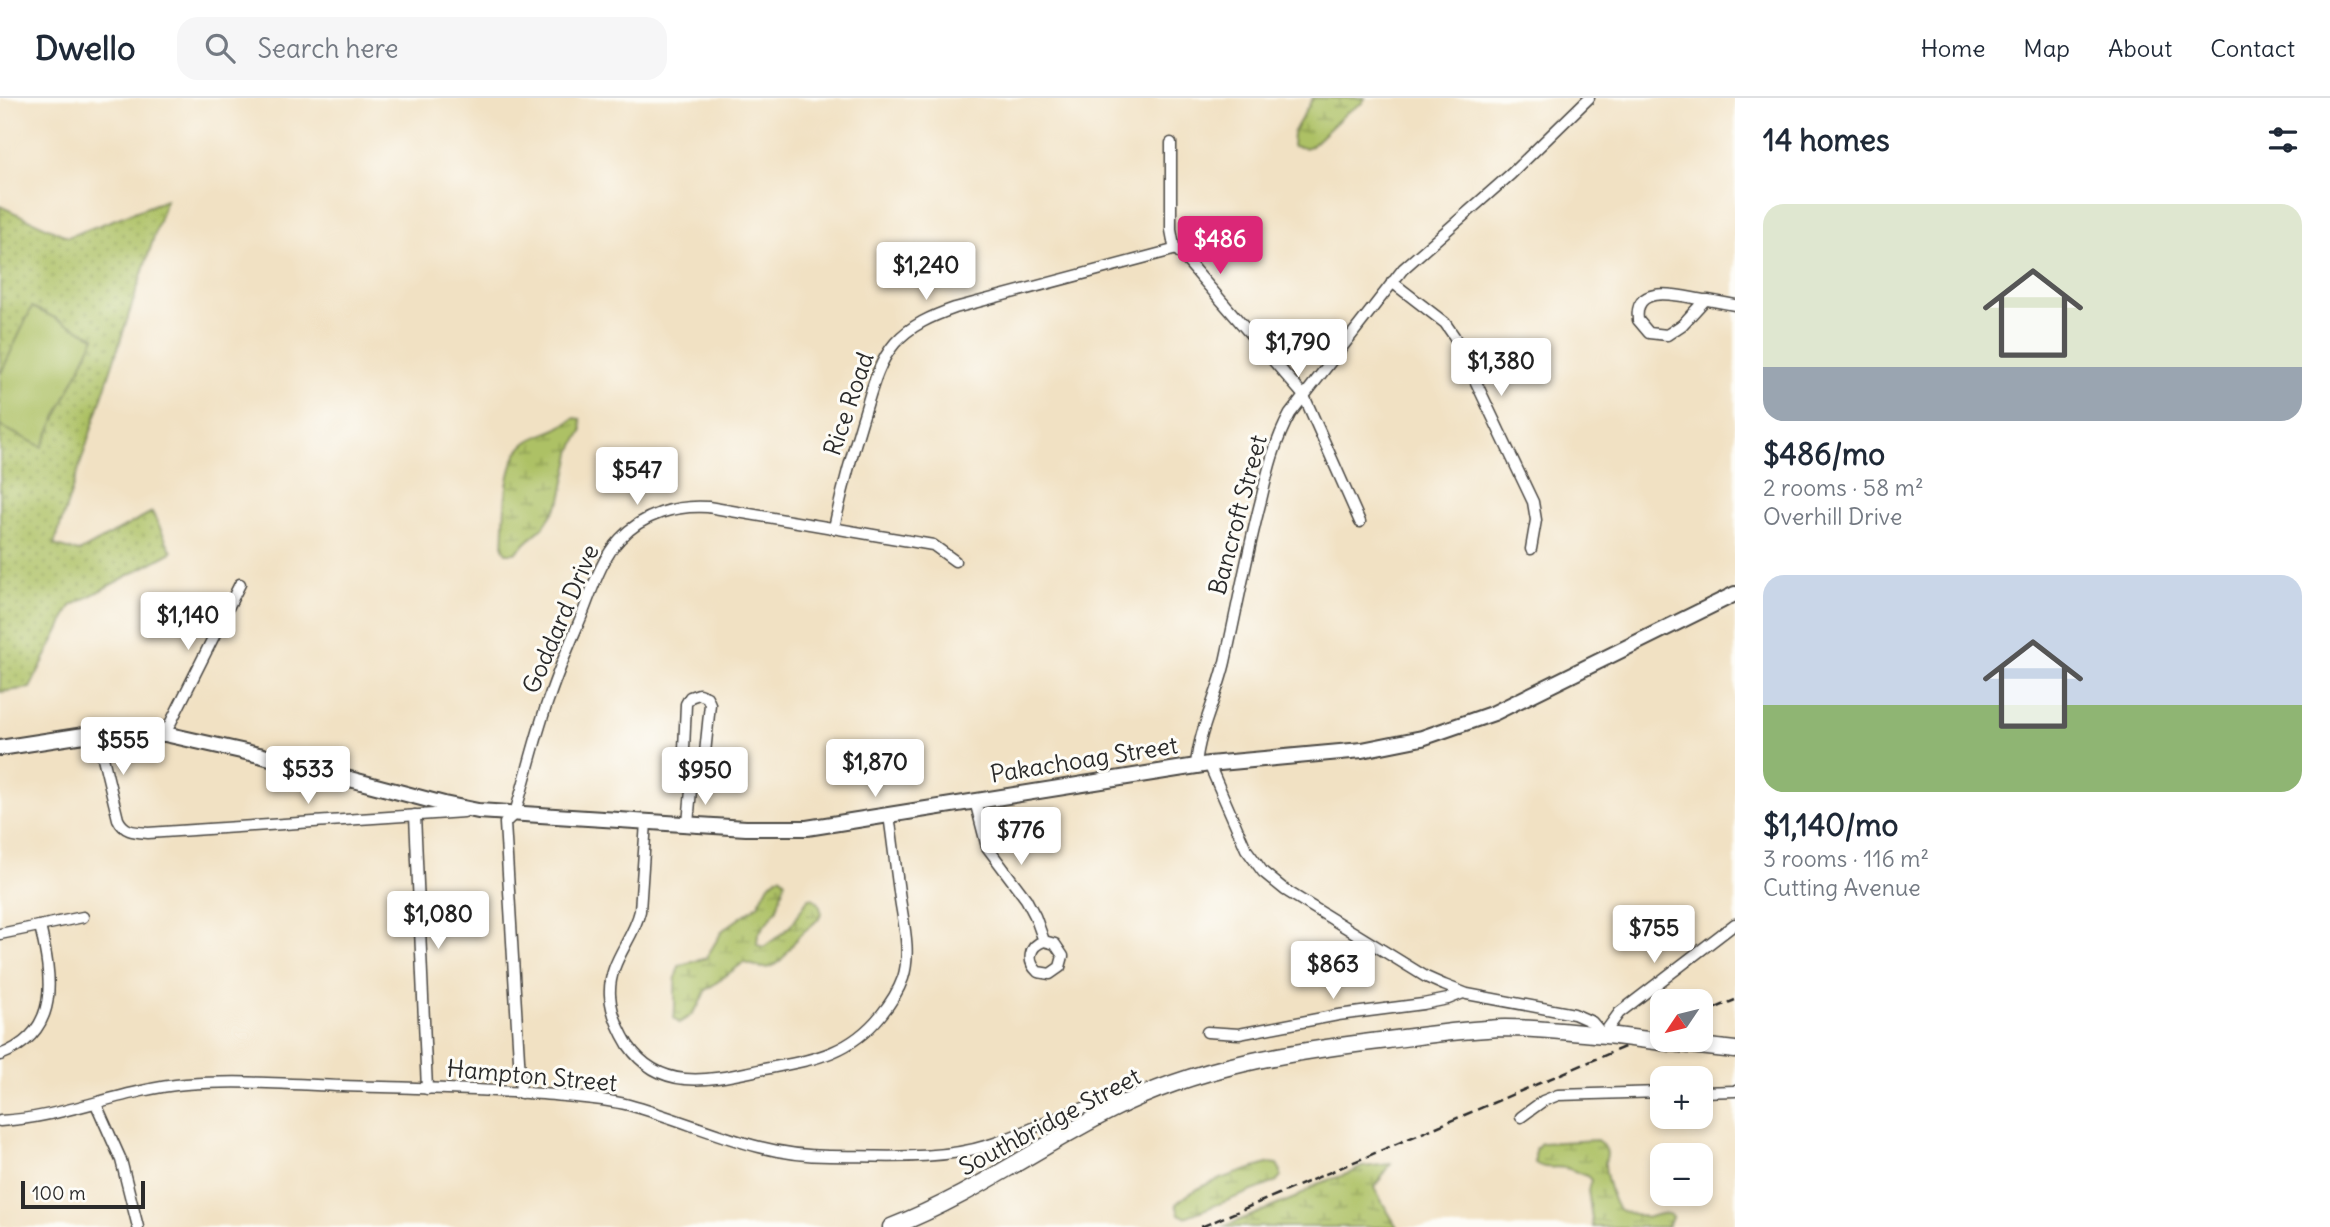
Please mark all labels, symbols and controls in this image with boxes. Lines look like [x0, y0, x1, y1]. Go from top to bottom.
search box [177, 17, 667, 80]
text: Dwello [35, 27, 135, 69]
icon: search [201, 29, 239, 67]
text: Search here [257, 32, 398, 65]
text: Home [1921, 33, 1985, 63]
text: Map [2023, 33, 2070, 63]
text: About [2108, 33, 2172, 63]
text: Contact [2210, 33, 2295, 63]
text: 14 homes [1763, 121, 1890, 159]
icon: filters [2264, 121, 2302, 159]
pin: $486 [1179, 216, 1261, 276]
text: $486 [1194, 224, 1246, 253]
pin: $1,240 [869, 242, 983, 302]
text: $1,240 [893, 250, 959, 279]
icon: home [1970, 250, 2096, 376]
pin: $1,790 [1241, 320, 1355, 379]
text: $1,790 [1265, 327, 1331, 356]
pin: $1,380 [1444, 338, 1558, 398]
text: $1,380 [1467, 346, 1535, 375]
street label: Rice Road [816, 348, 880, 459]
street label: Bancroft Street [1201, 432, 1273, 598]
text: $486/mo [1763, 435, 1885, 473]
pin: $547 [596, 448, 678, 507]
text: $547 [612, 455, 662, 484]
text: 2 rooms · 58 m² [1763, 473, 1924, 502]
text: Overhill Drive [1763, 502, 1902, 531]
street label: Goddard Drive [515, 540, 605, 698]
pin: $1,140 [131, 592, 245, 652]
text: $1,140 [157, 600, 219, 629]
icon: home [1970, 621, 2096, 747]
pin: $555 [82, 718, 164, 777]
text: $555 [97, 725, 149, 754]
street label: Pakachoag Street [988, 729, 1180, 789]
pin: $1,870 [818, 740, 932, 799]
pin: $533 [267, 746, 349, 806]
text: $1,870 [842, 747, 908, 776]
pin: $950 [664, 748, 746, 807]
text: $533 [282, 754, 334, 783]
text: $950 [678, 755, 732, 784]
text: $1,140/mo [1763, 806, 1898, 844]
pin: $776 [980, 808, 1062, 867]
text: $776 [997, 815, 1045, 844]
text: 3 rooms · 116 m² [1763, 844, 1929, 873]
text: Cutting Avenue [1763, 873, 1921, 902]
pin: $1,080 [381, 892, 495, 951]
text: $1,080 [403, 899, 473, 928]
pin: $755 [1613, 906, 1695, 965]
text: $755 [1629, 913, 1679, 942]
pin: $863 [1292, 942, 1374, 1001]
text: $863 [1307, 949, 1359, 978]
north arrow [1650, 989, 1713, 1052]
map controls [1650, 989, 1713, 1206]
street label: Hampton Street [446, 1053, 618, 1097]
street label: Southbridge Street [954, 1061, 1145, 1182]
button: + [1650, 1066, 1713, 1129]
button: − [1650, 1143, 1713, 1206]
scale bar [21, 1178, 145, 1210]
text: 100 m [32, 1181, 86, 1205]

